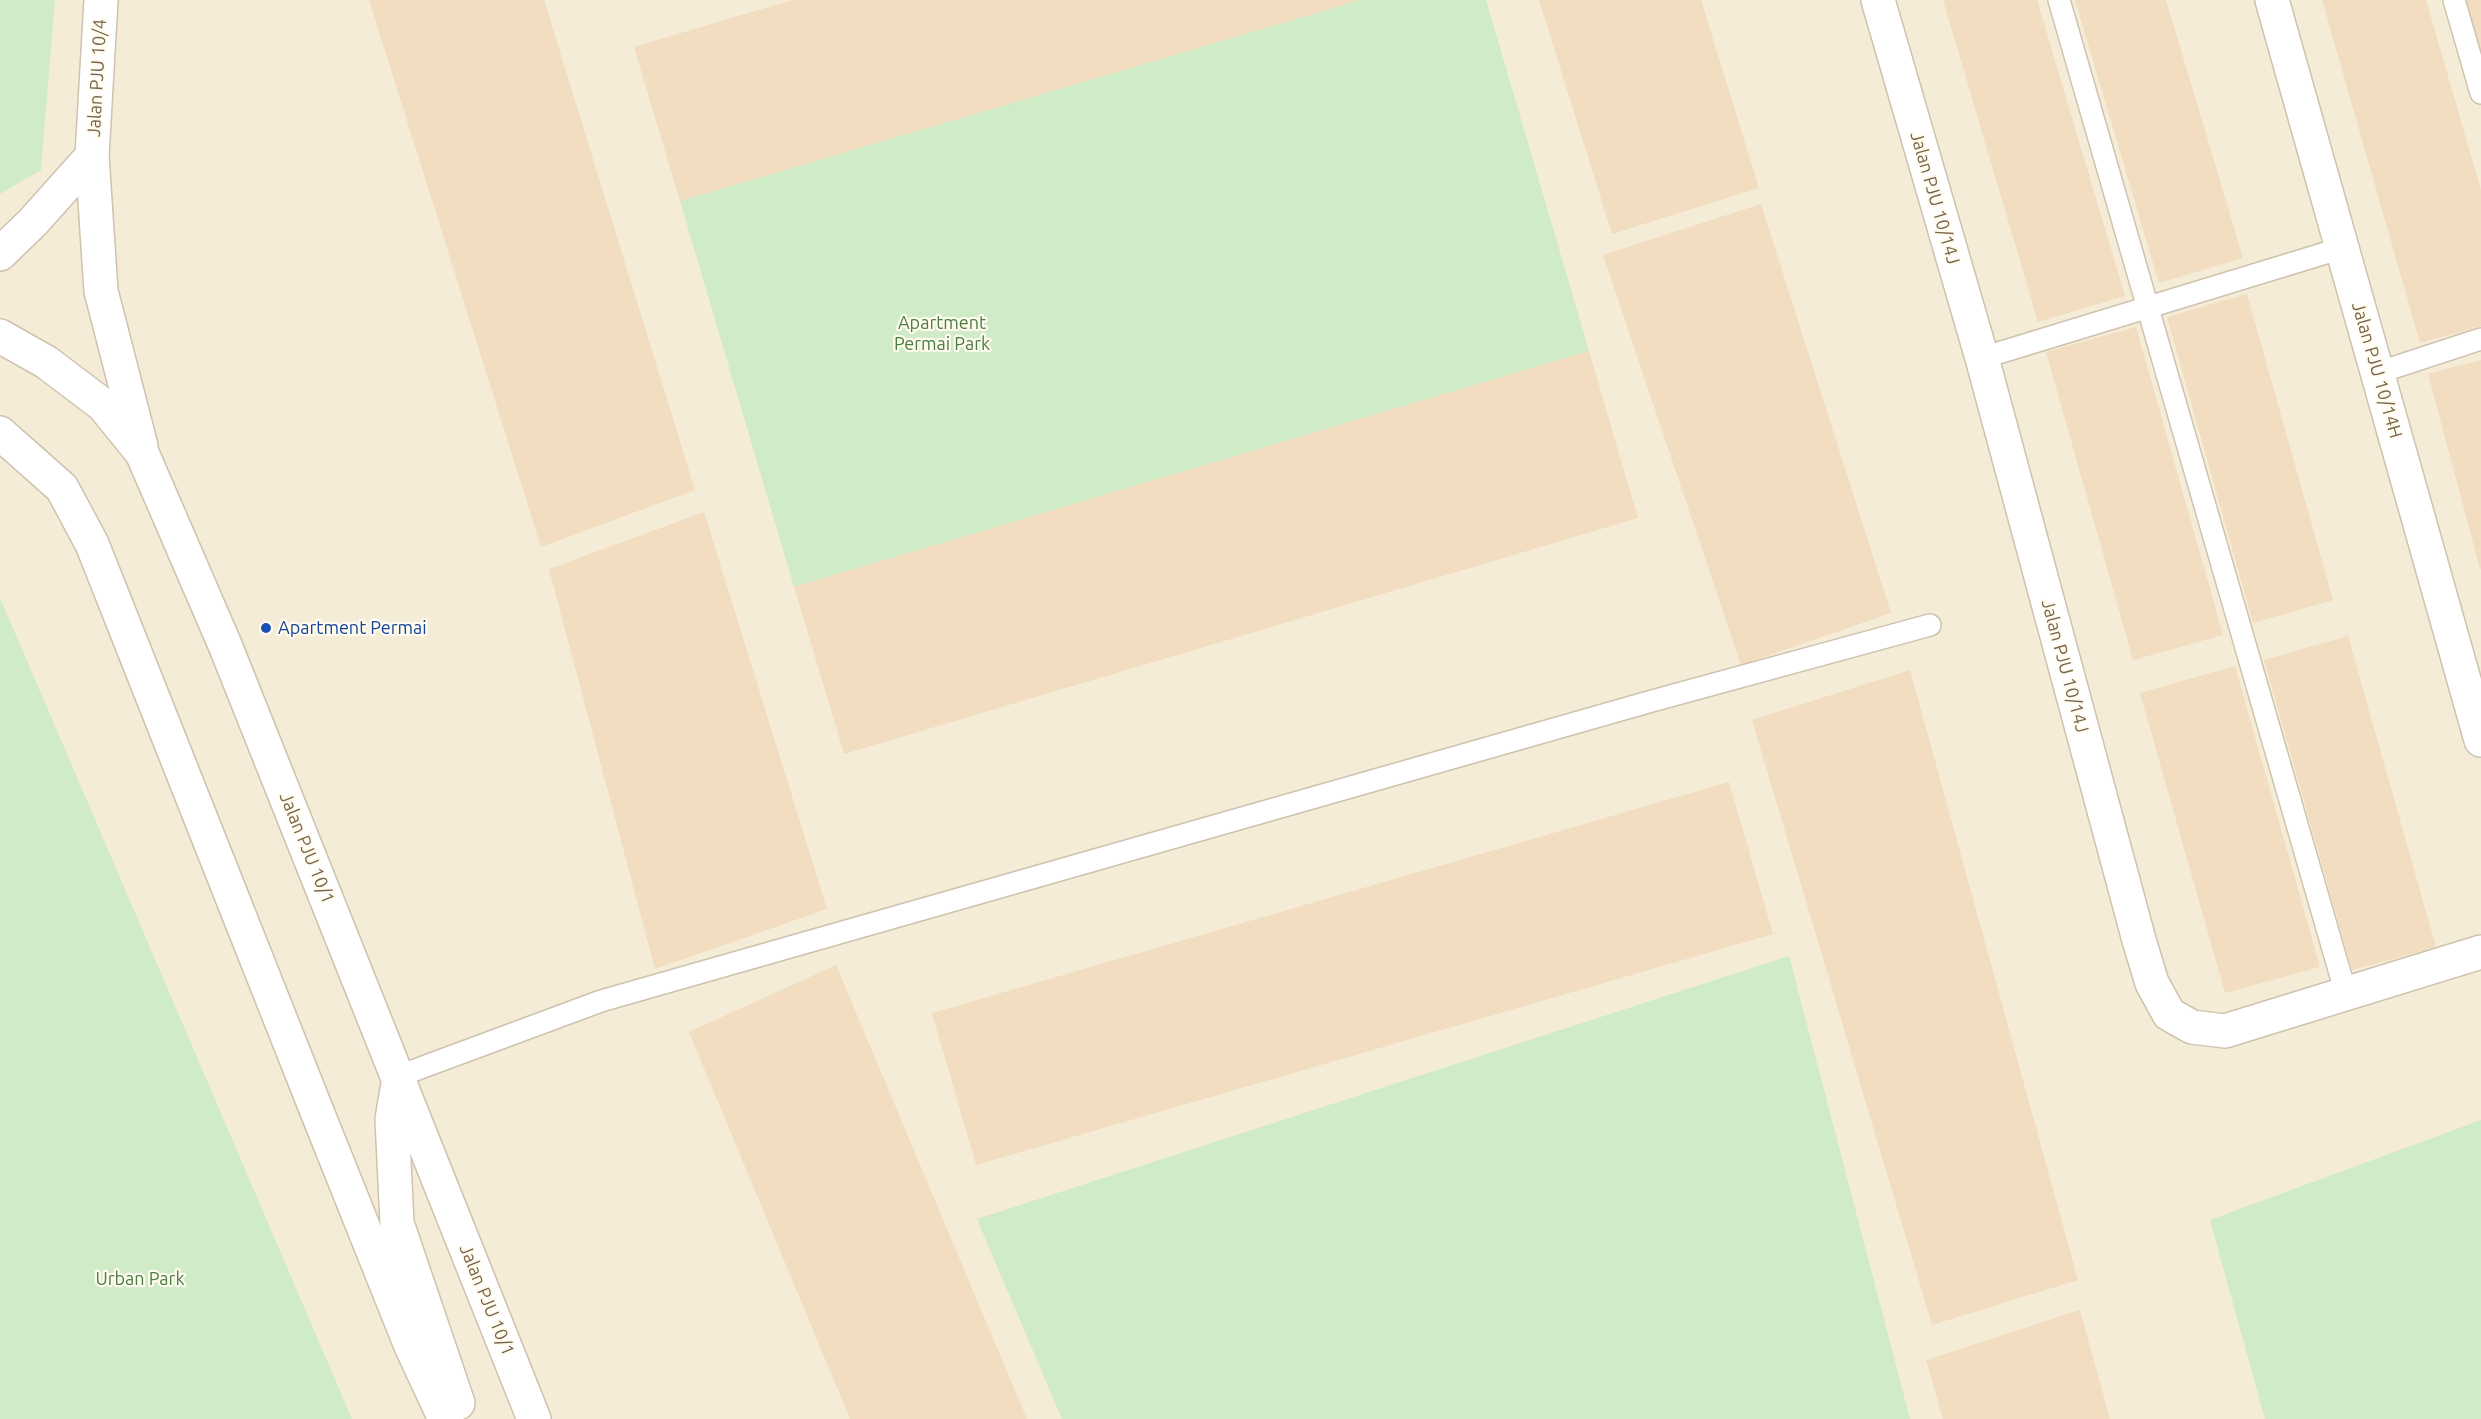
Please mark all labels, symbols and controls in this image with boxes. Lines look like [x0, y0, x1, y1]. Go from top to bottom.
street label: Jalan PJU 10/4 [83, 18, 111, 138]
street label: Jalan PJU 10/14J [1906, 129, 1964, 267]
street label: Jalan PJU 10/14H [2347, 299, 2407, 441]
park label: Apartment Permai Park [894, 312, 990, 354]
street label: Jalan PJU 10/14J [2037, 597, 2093, 735]
place label: Apartment Permai [278, 617, 427, 639]
marker: Apartment Permai [259, 621, 273, 635]
street label: Jalan PJU 10/1 [275, 789, 339, 907]
street label: Jalan PJU 10/1 [455, 1241, 519, 1359]
park label: Urban Park [95, 1268, 185, 1290]

